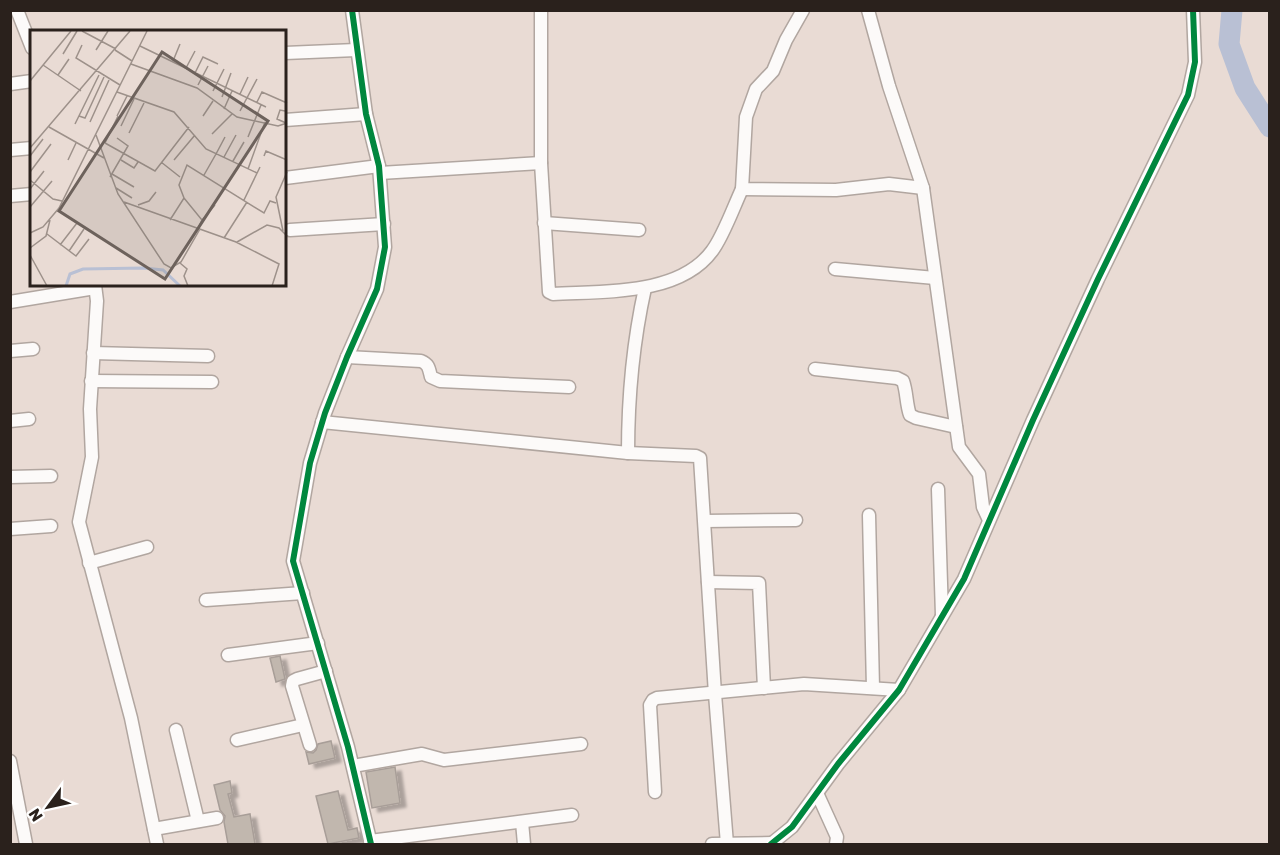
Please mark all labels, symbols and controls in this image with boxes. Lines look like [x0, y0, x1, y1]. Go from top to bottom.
inset map [30, 30, 286, 286]
north arrow [18, 777, 78, 837]
text: N [25, 805, 47, 825]

